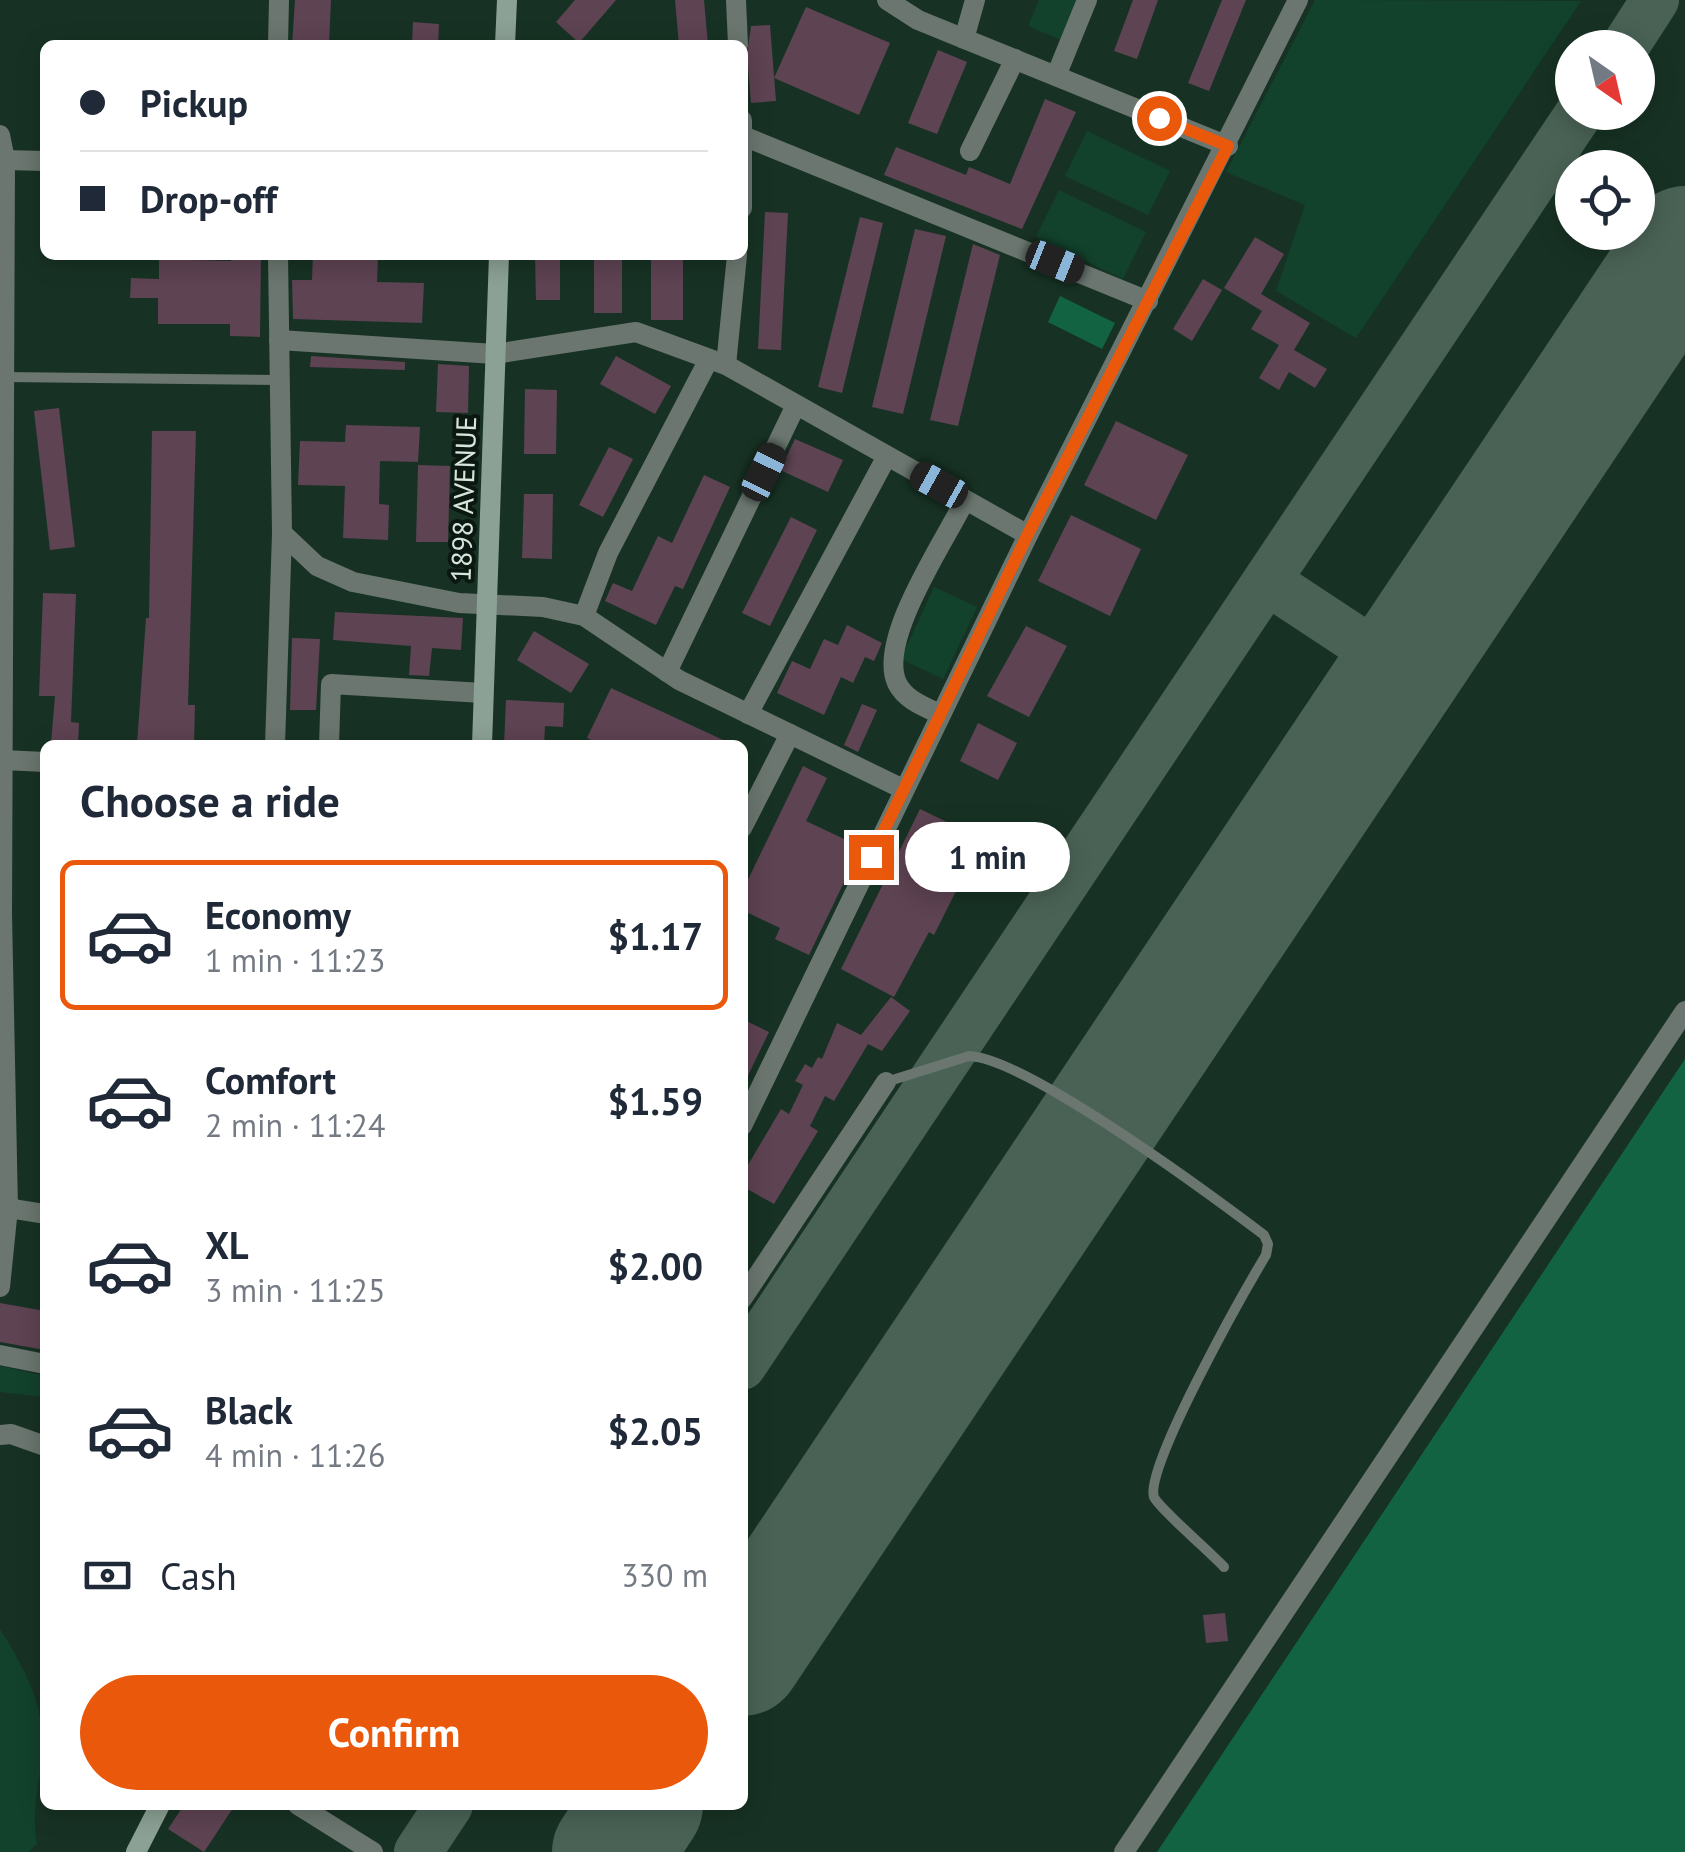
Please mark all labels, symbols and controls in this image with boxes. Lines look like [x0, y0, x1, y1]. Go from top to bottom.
north arrow [1555, 30, 1655, 130]
map controls [1555, 30, 1655, 250]
text: Pickup [140, 78, 248, 127]
route start [1137, 96, 1182, 141]
button: locate [1555, 150, 1655, 250]
text: Drop-off [140, 174, 277, 223]
car [1022, 237, 1088, 287]
street label: 1898 AVENUE [442, 416, 484, 582]
car [737, 438, 791, 506]
car [905, 457, 973, 513]
text: Choose a ride [80, 771, 340, 829]
callout: 1 min [906, 822, 1071, 892]
route end [849, 835, 894, 880]
text: 1 min [948, 836, 1027, 878]
icon: car [85, 890, 175, 980]
text: Economy [205, 890, 351, 939]
text: $1.17 [607, 911, 703, 960]
text: 1 min · 11:23 [205, 939, 385, 981]
icon: car [85, 1055, 175, 1145]
text: Comfort [205, 1055, 336, 1104]
text: $1.59 [607, 1076, 703, 1125]
text: 2 min · 11:24 [205, 1104, 385, 1146]
icon: car [85, 1220, 175, 1310]
text: XL [205, 1220, 249, 1269]
text: $2.00 [607, 1241, 703, 1290]
text: 3 min · 11:25 [205, 1269, 385, 1311]
icon: car [85, 1385, 175, 1475]
text: Black [205, 1385, 293, 1434]
text: $2.05 [607, 1406, 703, 1455]
text: 4 min · 11:26 [205, 1434, 385, 1476]
icon: cash [80, 1548, 135, 1603]
text: Cash [160, 1551, 237, 1600]
text: 330 m [621, 1554, 708, 1596]
button: Confirm [80, 1675, 708, 1790]

